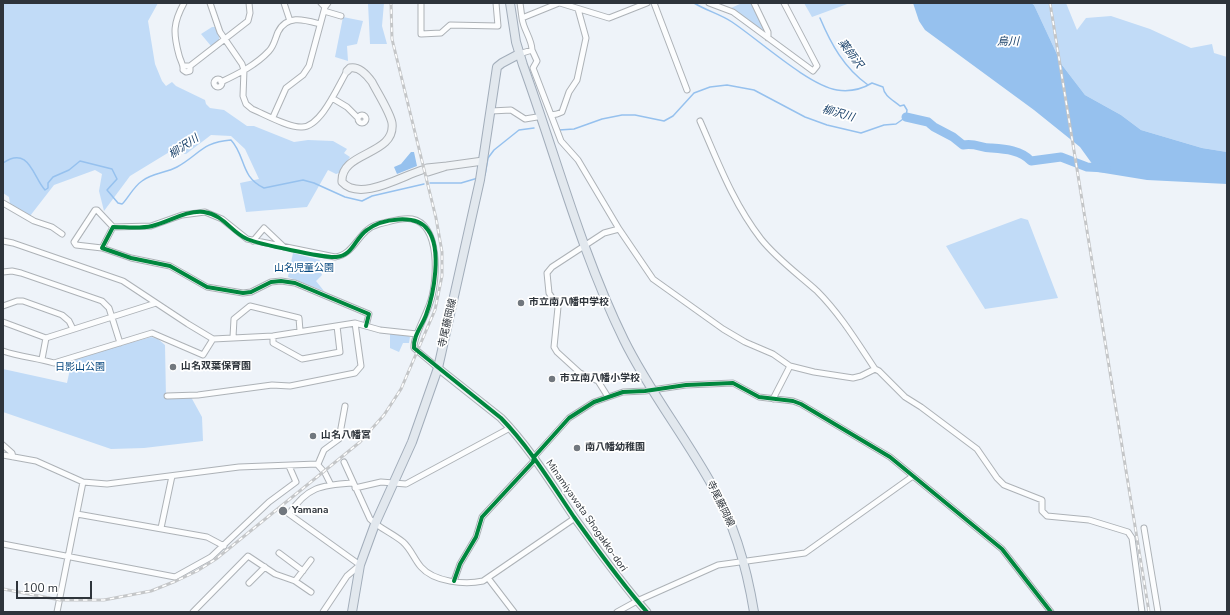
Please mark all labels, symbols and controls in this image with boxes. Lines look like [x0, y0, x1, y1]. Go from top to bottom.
water label: 烏川 [997, 35, 1019, 49]
water label: 薬師沢 [835, 37, 865, 71]
water label: 柳沢川 [820, 103, 856, 125]
water label: 柳沢川 [167, 132, 201, 162]
park label: 山名児童公園 [274, 263, 334, 275]
street label: 寺尾藤岡線 [437, 297, 459, 349]
place label: 市立南八幡中学校 [529, 297, 609, 309]
marker: 市立南八幡中学校 [516, 298, 526, 308]
place label: 山名双葉保育園 [181, 361, 251, 373]
park label: 日影山公園 [55, 362, 105, 374]
marker: 山名双葉保育園 [168, 362, 178, 372]
place label: 市立南八幡小学校 [560, 373, 640, 385]
marker: 市立南八幡小学校 [547, 374, 557, 384]
place label: 山名八幡宮 [321, 430, 371, 442]
marker: 山名八幡宮 [308, 431, 318, 441]
place label: 南八幡幼稚園 [585, 442, 645, 454]
marker: 南八幡幼稚園 [572, 443, 582, 453]
street label: Minamiyawata Shogakko-dori [543, 458, 629, 574]
street label: 寺尾藤岡線 [704, 479, 736, 529]
marker: Yamana [277, 505, 289, 517]
place label: Yamana [292, 505, 328, 517]
scale bar [18, 573, 94, 599]
text: 100 m [23, 580, 58, 596]

